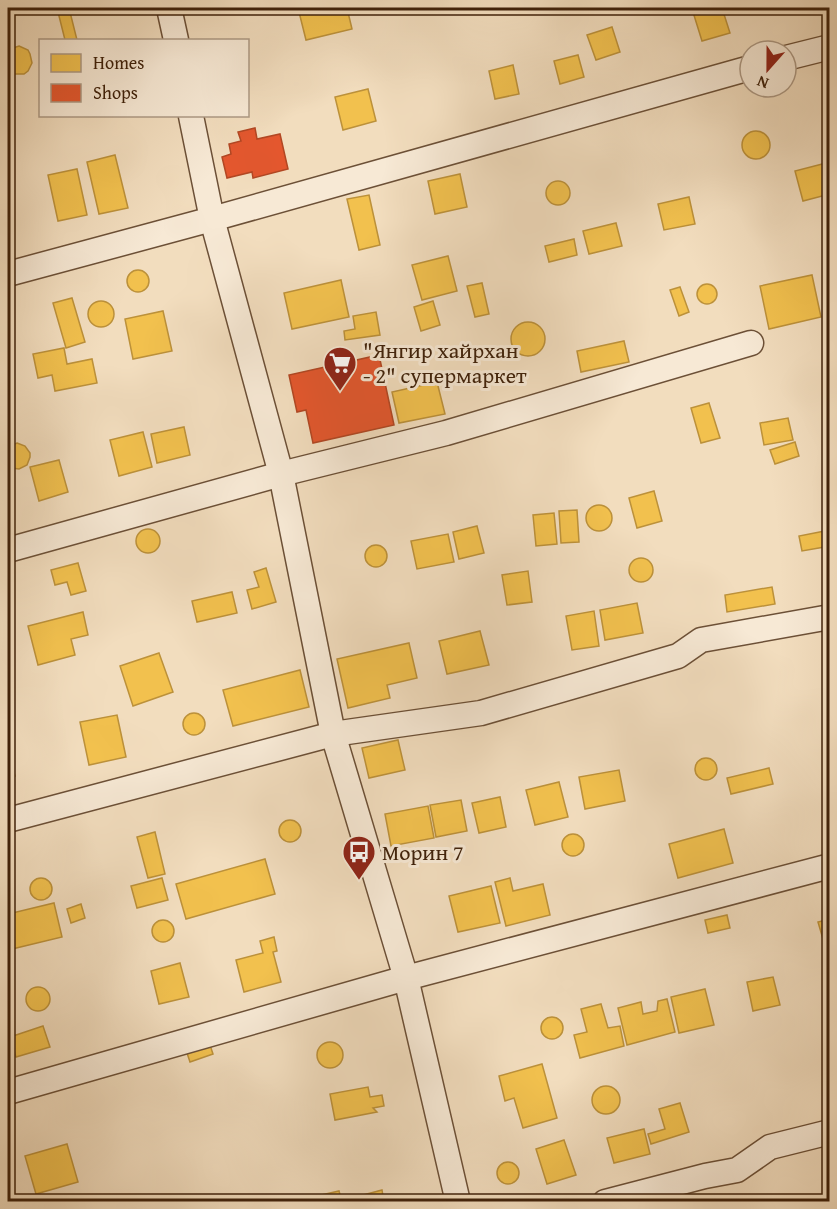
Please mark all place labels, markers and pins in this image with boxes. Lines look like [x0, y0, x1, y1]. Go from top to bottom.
place label: "Янгир хайрхан - 2" супермаркет [363, 334, 527, 391]
supermarket icon: "Янгир хайрхан - 2" супермаркет [322, 345, 358, 392]
bus stop icon: Морин 7 [341, 834, 377, 881]
place label: Морин 7 [382, 836, 464, 868]

